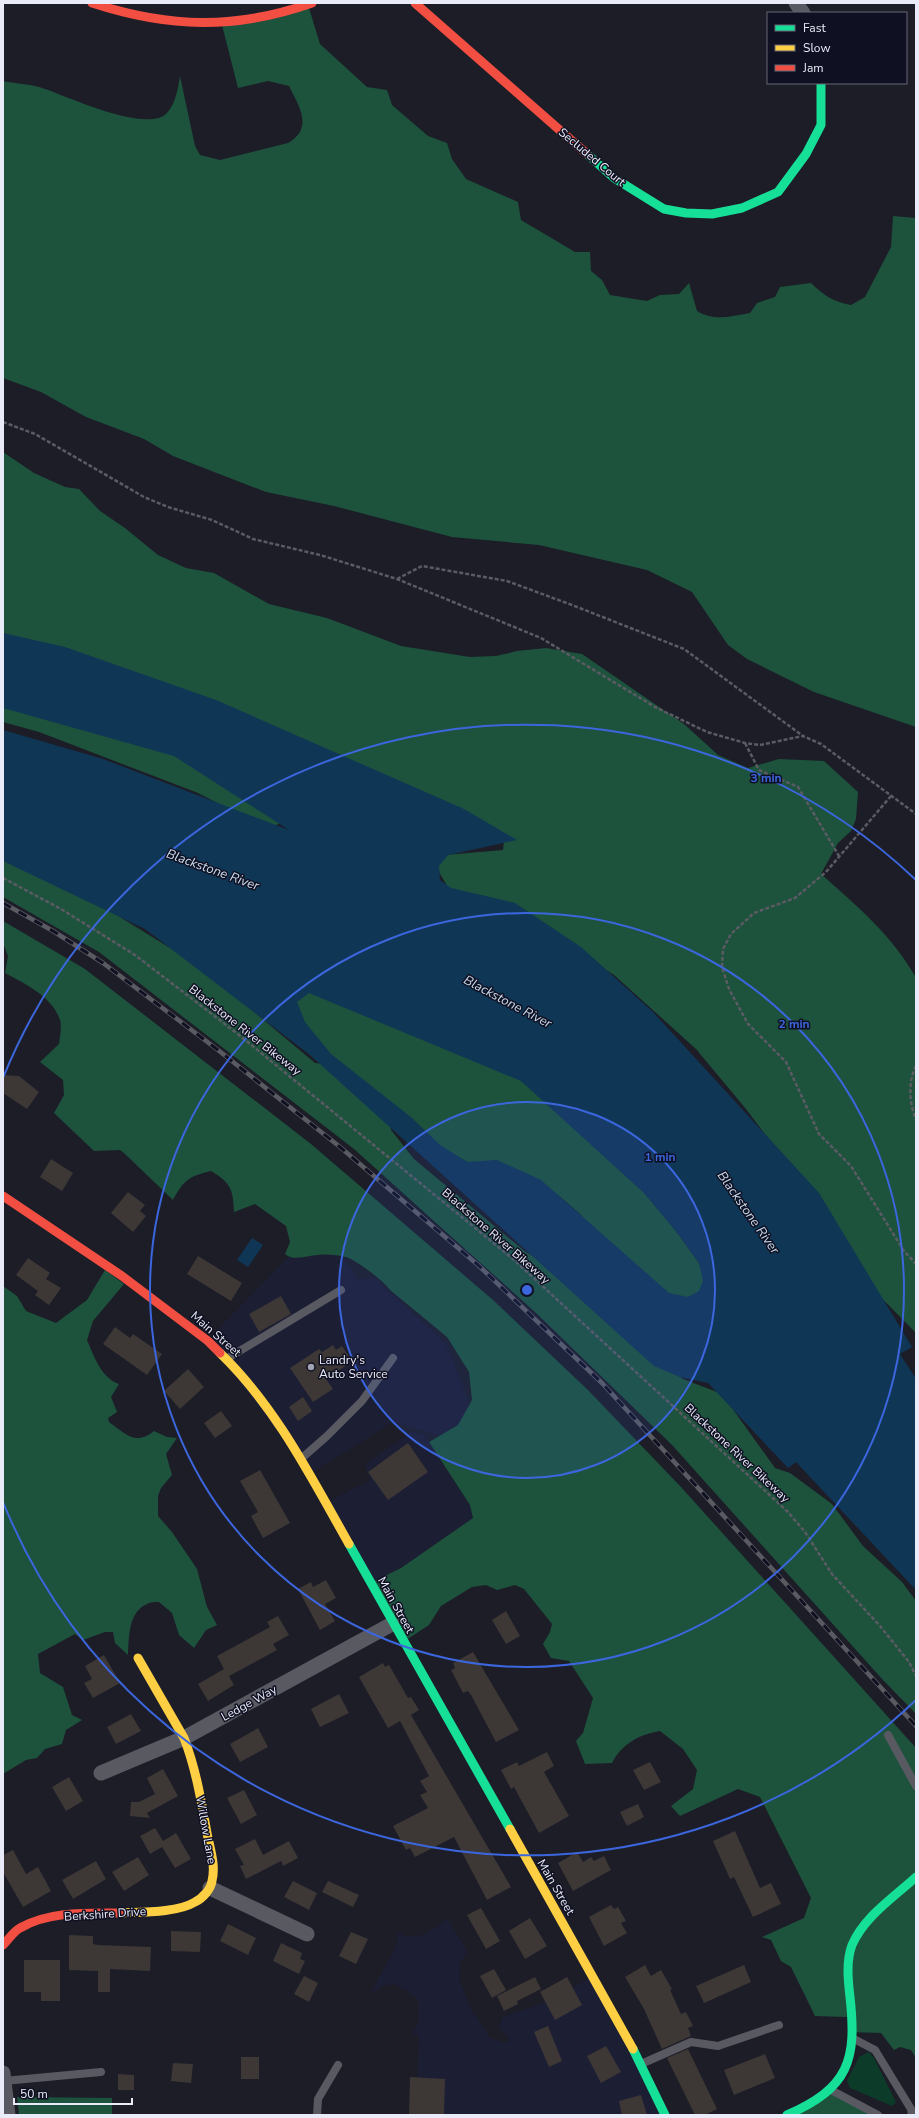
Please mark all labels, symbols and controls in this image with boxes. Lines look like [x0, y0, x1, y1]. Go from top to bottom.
legend [767, 12, 907, 84]
text: Fast [803, 20, 826, 36]
text: Slow [803, 40, 831, 56]
text: Jam [802, 60, 824, 76]
street label: Secluded Court [555, 124, 630, 190]
text: 3 min [750, 770, 782, 786]
water label: Blackstone River [164, 845, 262, 895]
water label: Blackstone River [460, 971, 555, 1033]
street label: Blackstone River Bikeway [186, 981, 305, 1079]
text: 2 min [778, 1016, 810, 1032]
text: 1 min [644, 1149, 676, 1165]
water label: Blackstone River [713, 1168, 784, 1258]
street label: Blackstone River Bikeway [439, 1185, 554, 1288]
centre of rings [520, 1283, 534, 1297]
street label: Main Street [187, 1308, 245, 1361]
place label: Landry's Auto Service [319, 1352, 388, 1382]
marker: Landry's Auto Service [306, 1362, 316, 1372]
street label: Blackstone River Bikeway [681, 1400, 794, 1507]
street label: Main Street [374, 1574, 418, 1637]
street label: Ledge Way [218, 1681, 280, 1725]
street label: Willow Lane [192, 1795, 220, 1865]
street label: Main Street [534, 1856, 579, 1919]
street label: Berkshire Drive [63, 1903, 147, 1925]
scale bar [14, 2080, 132, 2106]
text: 50 m [20, 2086, 48, 2102]

